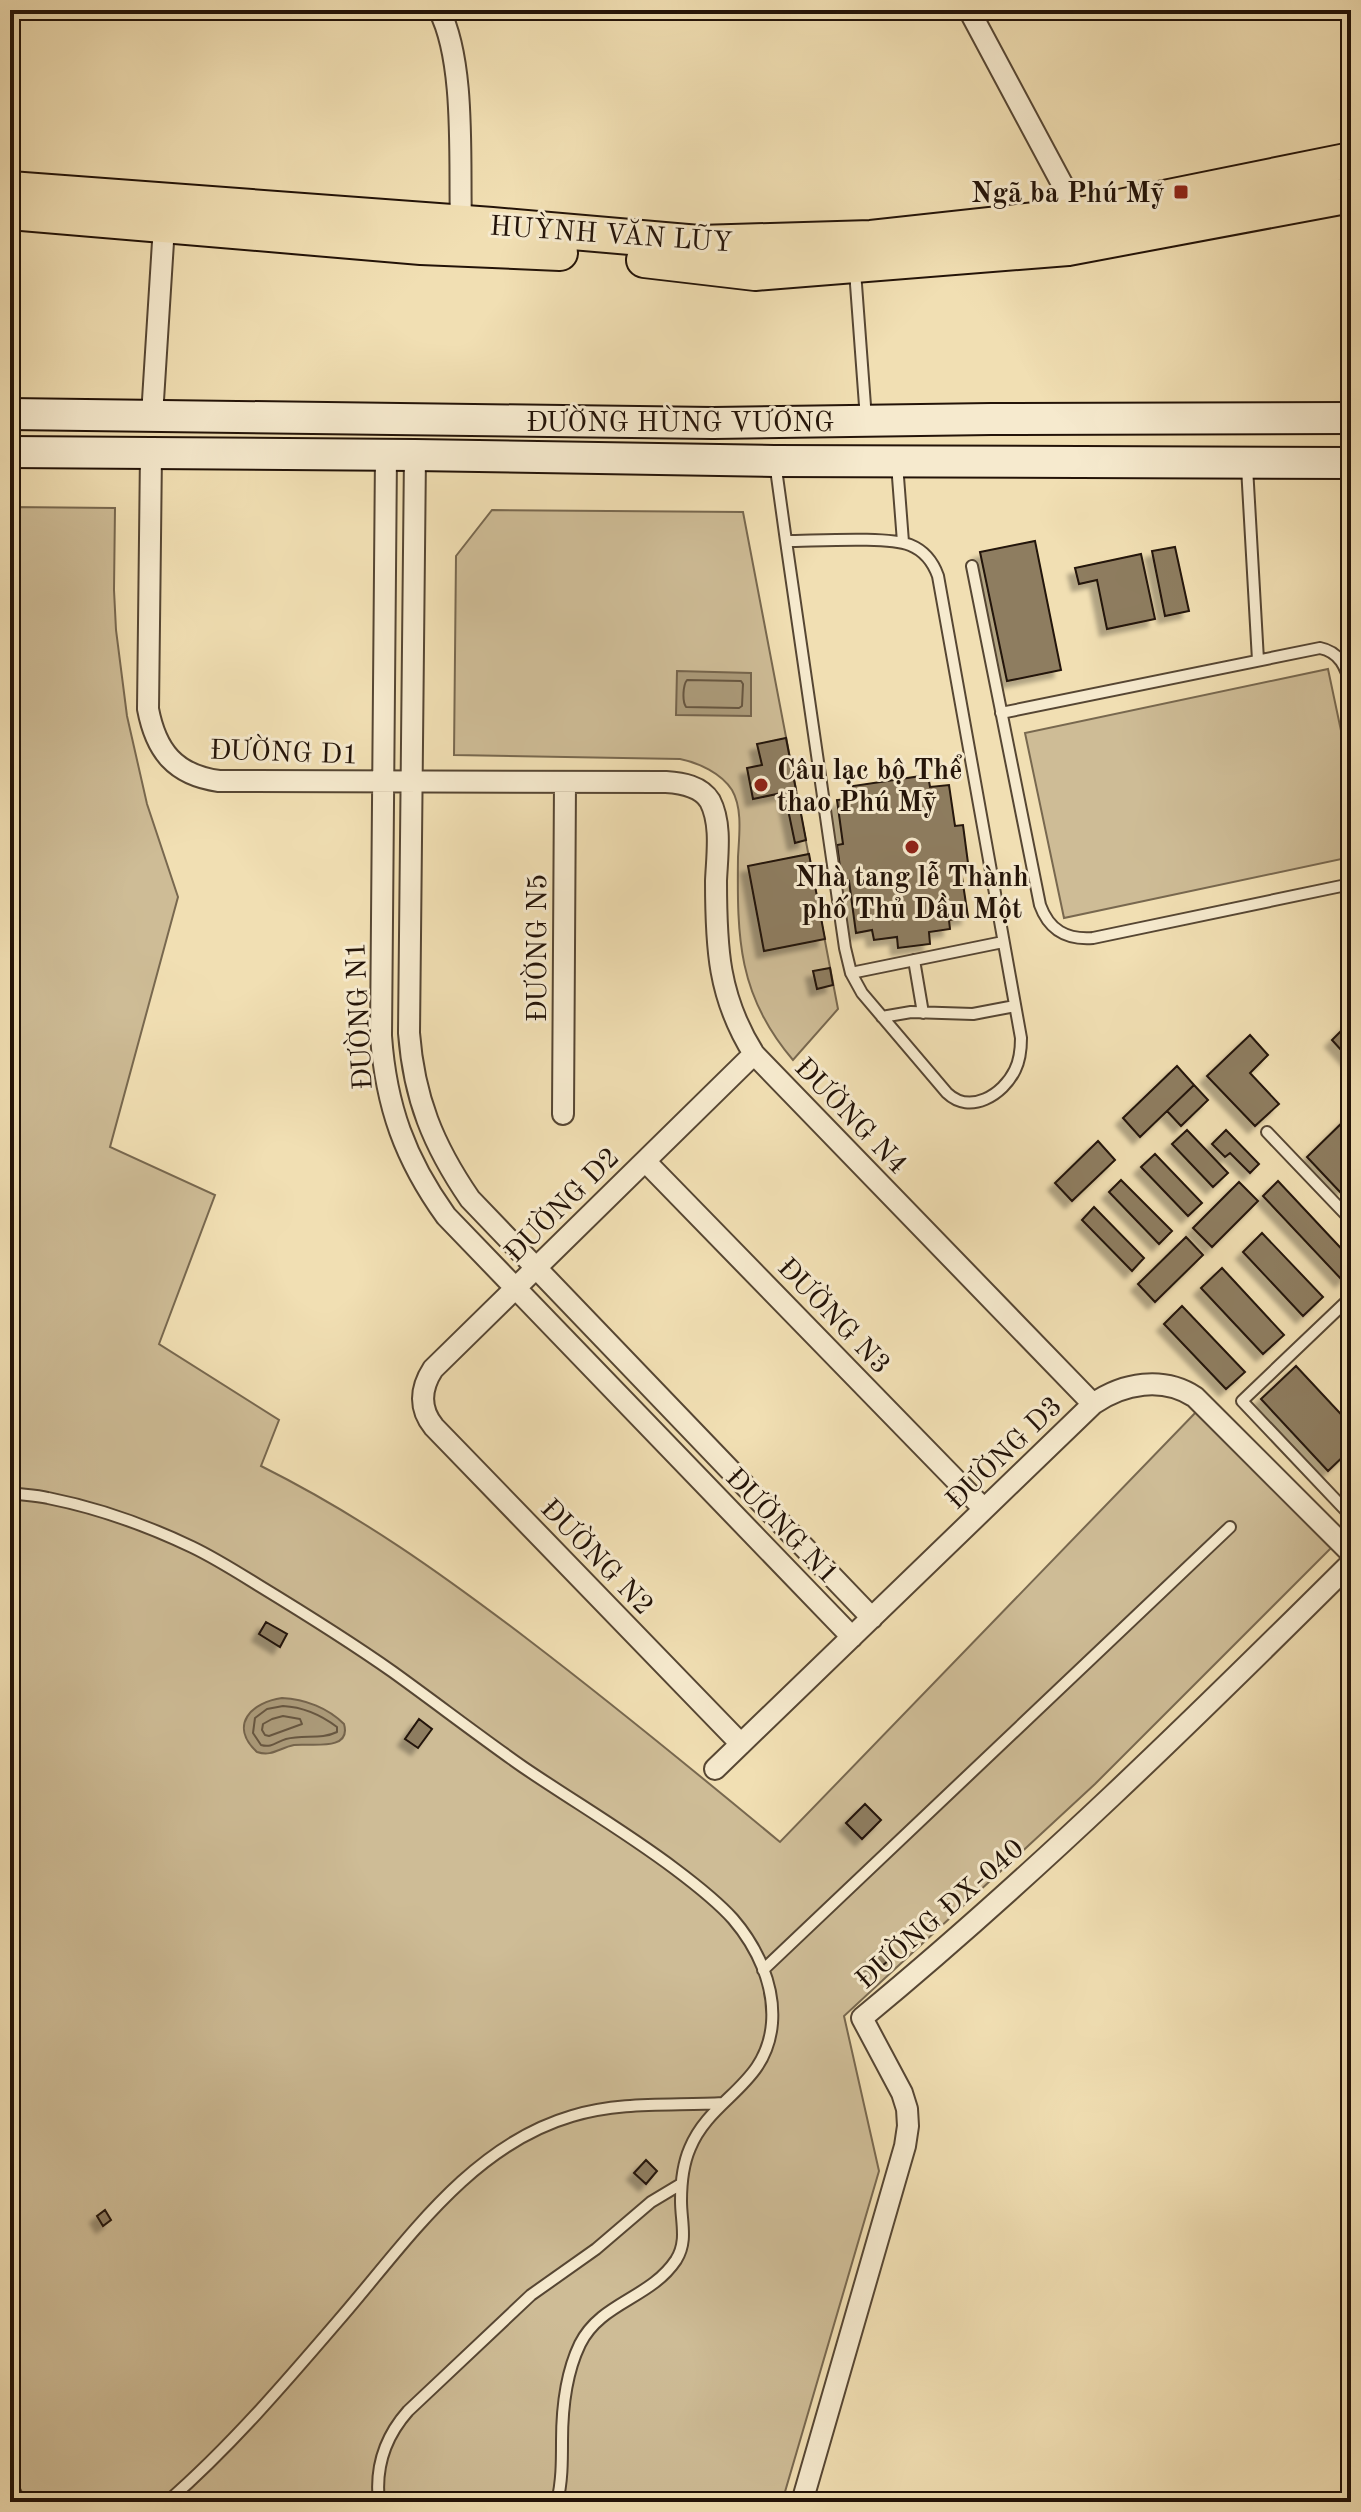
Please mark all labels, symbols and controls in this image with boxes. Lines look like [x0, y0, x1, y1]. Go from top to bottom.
place label: Ngã ba Phú Mỹ [971, 181, 1165, 209]
marker: Ngã ba Phú Mỹ [1172, 183, 1190, 201]
street label: HUỲNH VĂN LŨY [488, 209, 734, 258]
street label: ĐƯỜNG HÙNG VƯƠNG [526, 405, 834, 438]
street label: ĐƯỜNG D1 [209, 732, 359, 771]
place label: Câu lạc bộ Thể thao Phú Mỹ [777, 754, 962, 818]
marker: Câu lạc bộ Thể thao Phú Mỹ [752, 776, 770, 794]
marker: Nhà tang lễ Thành phố Thủ Dầu Một [903, 838, 921, 856]
place label: Nhà tang lễ Thành phố Thủ Dầu Một [795, 861, 1029, 925]
street label: ĐƯỜNG N5 [520, 874, 553, 1022]
street label: ĐƯỜNG N1 [338, 941, 379, 1091]
street label: ĐƯỜNG N4 [788, 1051, 915, 1180]
street label: ĐƯỜNG D2 [497, 1140, 626, 1269]
street label: ĐƯỜNG N3 [771, 1251, 898, 1380]
street label: ĐƯỜNG D3 [938, 1389, 1068, 1516]
street label: ĐƯỜNG N1 [719, 1461, 846, 1590]
street label: ĐƯỜNG N2 [534, 1492, 661, 1621]
street label: ĐƯỜNG ĐX-040 [848, 1831, 1030, 1995]

